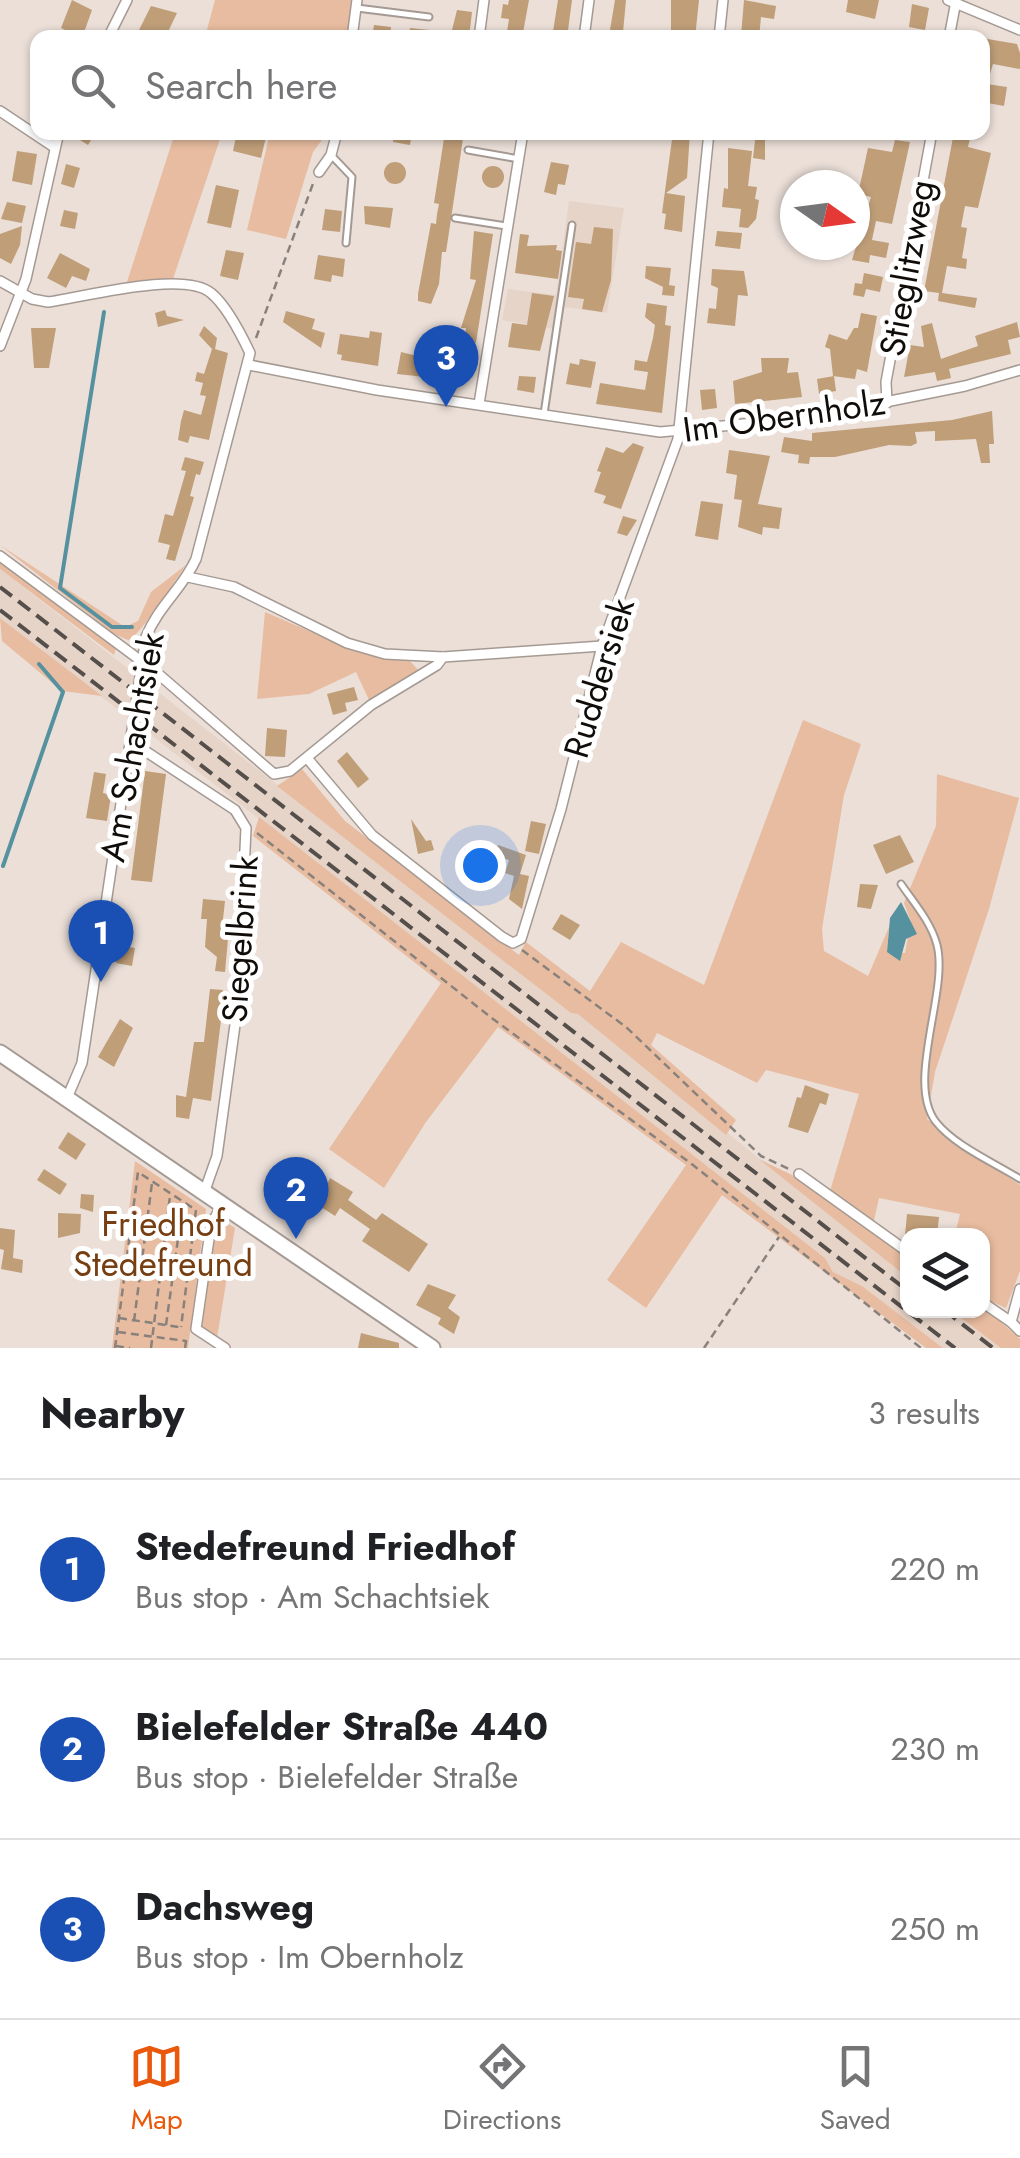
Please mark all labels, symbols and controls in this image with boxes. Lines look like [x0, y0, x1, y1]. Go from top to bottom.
search box [30, 30, 990, 140]
icon: search [65, 58, 120, 113]
text: Search here [145, 58, 337, 113]
north arrow [780, 170, 870, 260]
street label: Stieglitzweg [867, 176, 947, 360]
pin: 3 [414, 324, 478, 407]
street label: Im Obernholz [680, 377, 888, 455]
street label: Ruddersiek [551, 591, 647, 764]
street label: Am Schachtsiek [87, 628, 177, 866]
your location [455, 840, 506, 891]
street label: Siegelbrink [209, 853, 271, 1024]
pin: 1 [68, 900, 134, 982]
pin: 2 [264, 1156, 328, 1239]
park label: Friedhof Stedefreund [73, 1199, 253, 1289]
map controls [900, 1228, 990, 1318]
button: layers [900, 1228, 990, 1318]
text: Nearby [40, 1383, 184, 1444]
text: 3 results [868, 1390, 980, 1436]
text: Stedefreund Friedhof [135, 1519, 515, 1574]
text: 1 [64, 1546, 81, 1592]
text: 220 m [890, 1546, 980, 1592]
text: Bus stop · Am Schachtsiek [135, 1574, 490, 1620]
text: Bielefelder Straße 440 [135, 1699, 548, 1754]
text: 2 [62, 1726, 83, 1772]
text: 230 m [891, 1726, 980, 1772]
text: Bus stop · Bielefelder Straße [135, 1754, 518, 1800]
text: Dachsweg [135, 1879, 314, 1934]
text: 3 [63, 1906, 82, 1952]
text: 250 m [890, 1906, 980, 1952]
text: Bus stop · Im Obernholz [135, 1934, 464, 1980]
tab: Map [129, 2039, 184, 2140]
tab: Directions [443, 2039, 561, 2140]
tab: Saved [820, 2039, 891, 2140]

